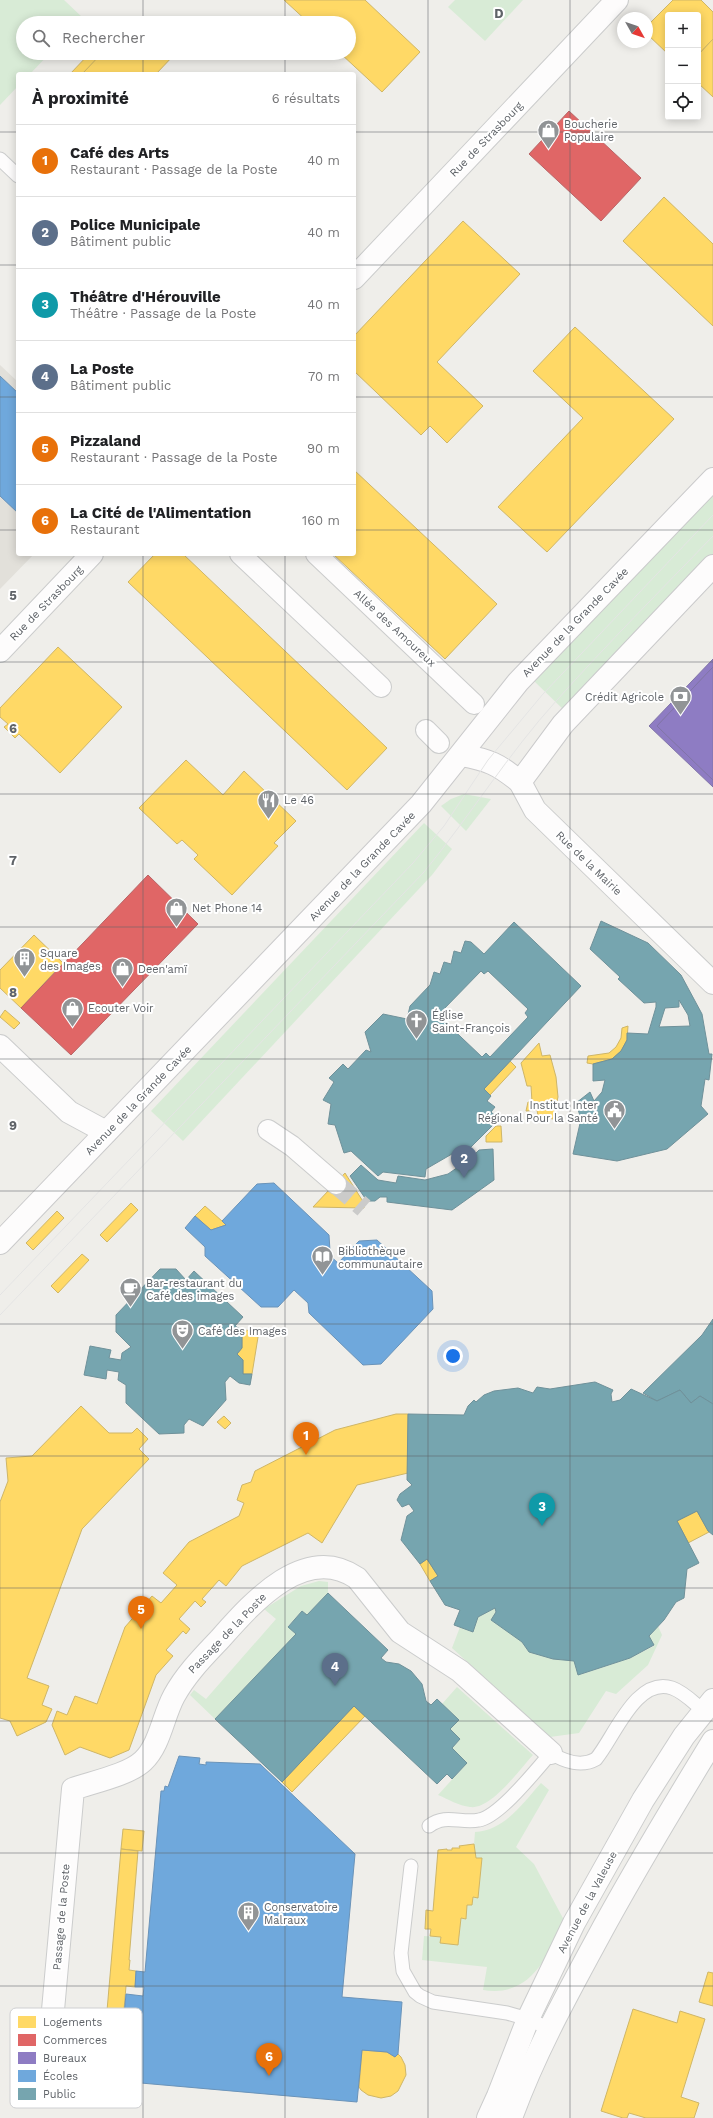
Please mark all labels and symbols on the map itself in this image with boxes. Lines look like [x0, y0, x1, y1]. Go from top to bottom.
text: D [494, 6, 504, 21]
north arrow [617, 12, 653, 48]
street label: Rue de Strasbourg [447, 99, 526, 180]
shop icon: Boucherie Populaire [535, 117, 561, 150]
place label: Boucherie Populaire [564, 118, 618, 144]
street label: Rue de Strasbourg [7, 563, 86, 644]
street label: Avenue de la Grande Cavée [520, 565, 631, 680]
street label: Allée des Amoureux [351, 587, 438, 670]
text: 5 [9, 588, 17, 603]
bank icon: Crédit Agricole [667, 684, 693, 717]
place label: Crédit Agricole [585, 691, 664, 704]
text: 6 [9, 721, 17, 736]
restaurant icon: Le 46 [256, 787, 282, 820]
place label: Le 46 [284, 794, 314, 807]
street label: Avenue de la Grande Cavée [307, 809, 418, 924]
street label: Rue de la Mairie [553, 829, 624, 898]
text: 7 [9, 853, 17, 868]
shop icon: Net Phone 14 [164, 895, 190, 928]
place label: Net Phone 14 [192, 902, 263, 915]
building icon: Square des Images [11, 946, 37, 979]
place label: Square des Images [40, 947, 101, 973]
shop icon: Deen'amï [110, 956, 136, 989]
place label: Deen'amï [138, 963, 187, 976]
text: 8 [9, 985, 17, 1000]
shop icon: Ecouter Voir [59, 995, 85, 1028]
place label: Ecouter Voir [88, 1002, 154, 1015]
church icon: Église Saint-François [403, 1008, 429, 1041]
place label: Église Saint-François [432, 1008, 510, 1035]
street label: Avenue de la Grande Cavée [83, 1043, 194, 1158]
public building icon: Institut Inter Régional Pour la Santé [601, 1098, 627, 1131]
place label: Institut Inter Régional Pour la Santé [477, 1099, 599, 1125]
text: 9 [9, 1118, 17, 1133]
pin: 2 [451, 1145, 477, 1178]
library icon: Bibliothèque communautaire [309, 1244, 335, 1277]
place label: Bibliothèque communautaire [338, 1245, 423, 1271]
cafe icon: Bar-restaurant du Café des images [117, 1276, 143, 1309]
place label: Bar-restaurant du Café des images [146, 1277, 242, 1303]
theatre icon: Café des Images [169, 1318, 195, 1351]
place label: Café des Images [198, 1325, 287, 1338]
your location [443, 1346, 463, 1366]
pin: 1 [293, 1422, 319, 1455]
pin: 3 [529, 1493, 555, 1526]
street label: Passage de la Poste [186, 1590, 269, 1676]
pin: 5 [128, 1596, 154, 1629]
pin: 4 [322, 1653, 348, 1686]
street label: Avenue de la Valeuse [555, 1849, 620, 1955]
street label: Passage de la Poste [50, 1863, 73, 1971]
building icon: Conservatoire Malraux [235, 1900, 261, 1933]
place label: Conservatoire Malraux [264, 1901, 338, 1927]
legend [10, 2008, 142, 2108]
text: Logements [43, 2016, 102, 2029]
text: Commerces [43, 2034, 107, 2047]
pin: 6 [256, 2043, 282, 2076]
text: Bureaux [43, 2052, 87, 2065]
text: Écoles [43, 2069, 78, 2083]
text: Public [43, 2088, 76, 2101]

